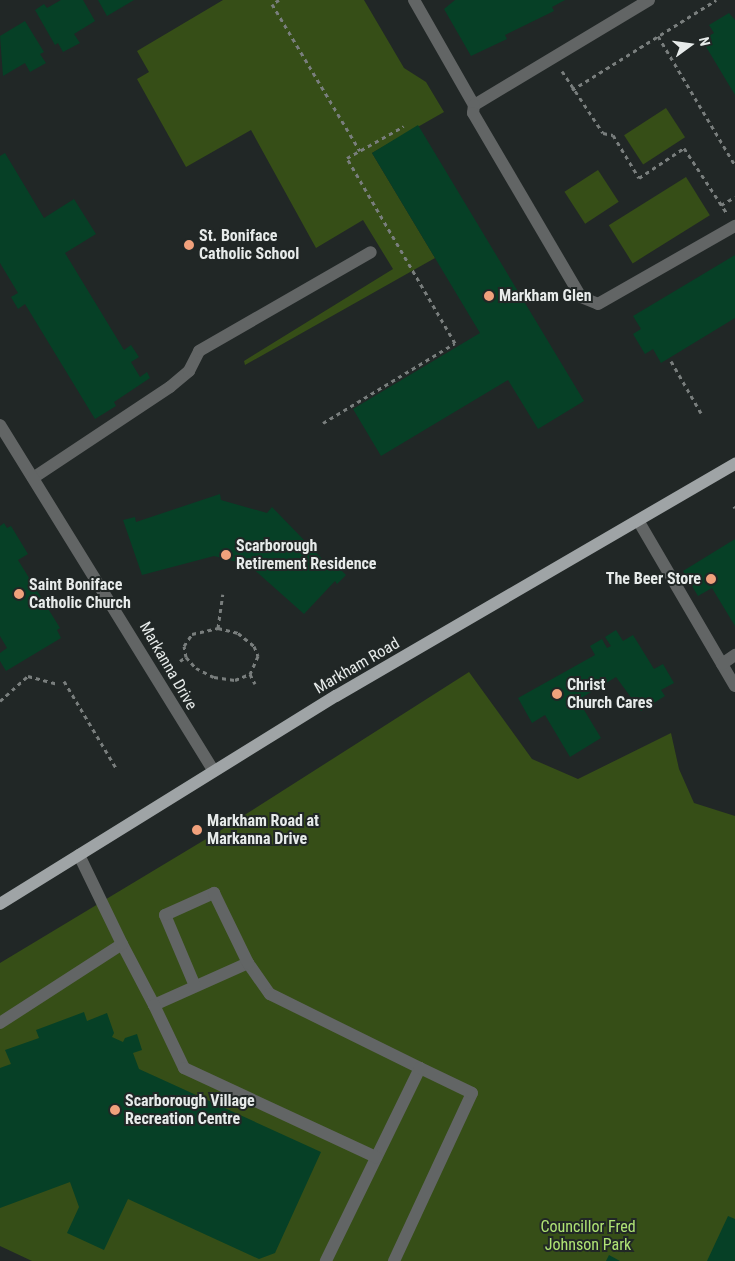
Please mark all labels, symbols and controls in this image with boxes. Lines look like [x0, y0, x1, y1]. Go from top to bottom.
north arrow [665, 20, 715, 70]
text: N [696, 35, 713, 47]
place label: St. Boniface Catholic School [199, 226, 299, 264]
marker: St. Boniface Catholic School [183, 239, 195, 251]
place label: Markham Glen [499, 286, 592, 306]
marker: Markham Glen [483, 290, 495, 302]
place label: Scarborough Retirement Residence [236, 536, 377, 574]
marker: Scarborough Retirement Residence [220, 549, 232, 561]
place label: The Beer Store [606, 569, 701, 589]
marker: The Beer Store [705, 573, 717, 585]
place label: Saint Boniface Catholic Church [29, 575, 131, 613]
marker: Saint Boniface Catholic Church [13, 588, 25, 600]
street label: Markanna Drive [135, 619, 201, 713]
street label: Markham Road [311, 634, 403, 698]
place label: Christ Church Cares [567, 675, 653, 713]
marker: Christ Church Cares [551, 688, 563, 700]
place label: Markham Road at Markanna Drive [207, 811, 319, 849]
marker: Markham Road at Markanna Drive [191, 824, 203, 836]
place label: Scarborough Village Recreation Centre [125, 1091, 255, 1129]
marker: Scarborough Village Recreation Centre [109, 1104, 121, 1116]
park label: Councillor Fred Johnson Park [540, 1217, 636, 1255]

